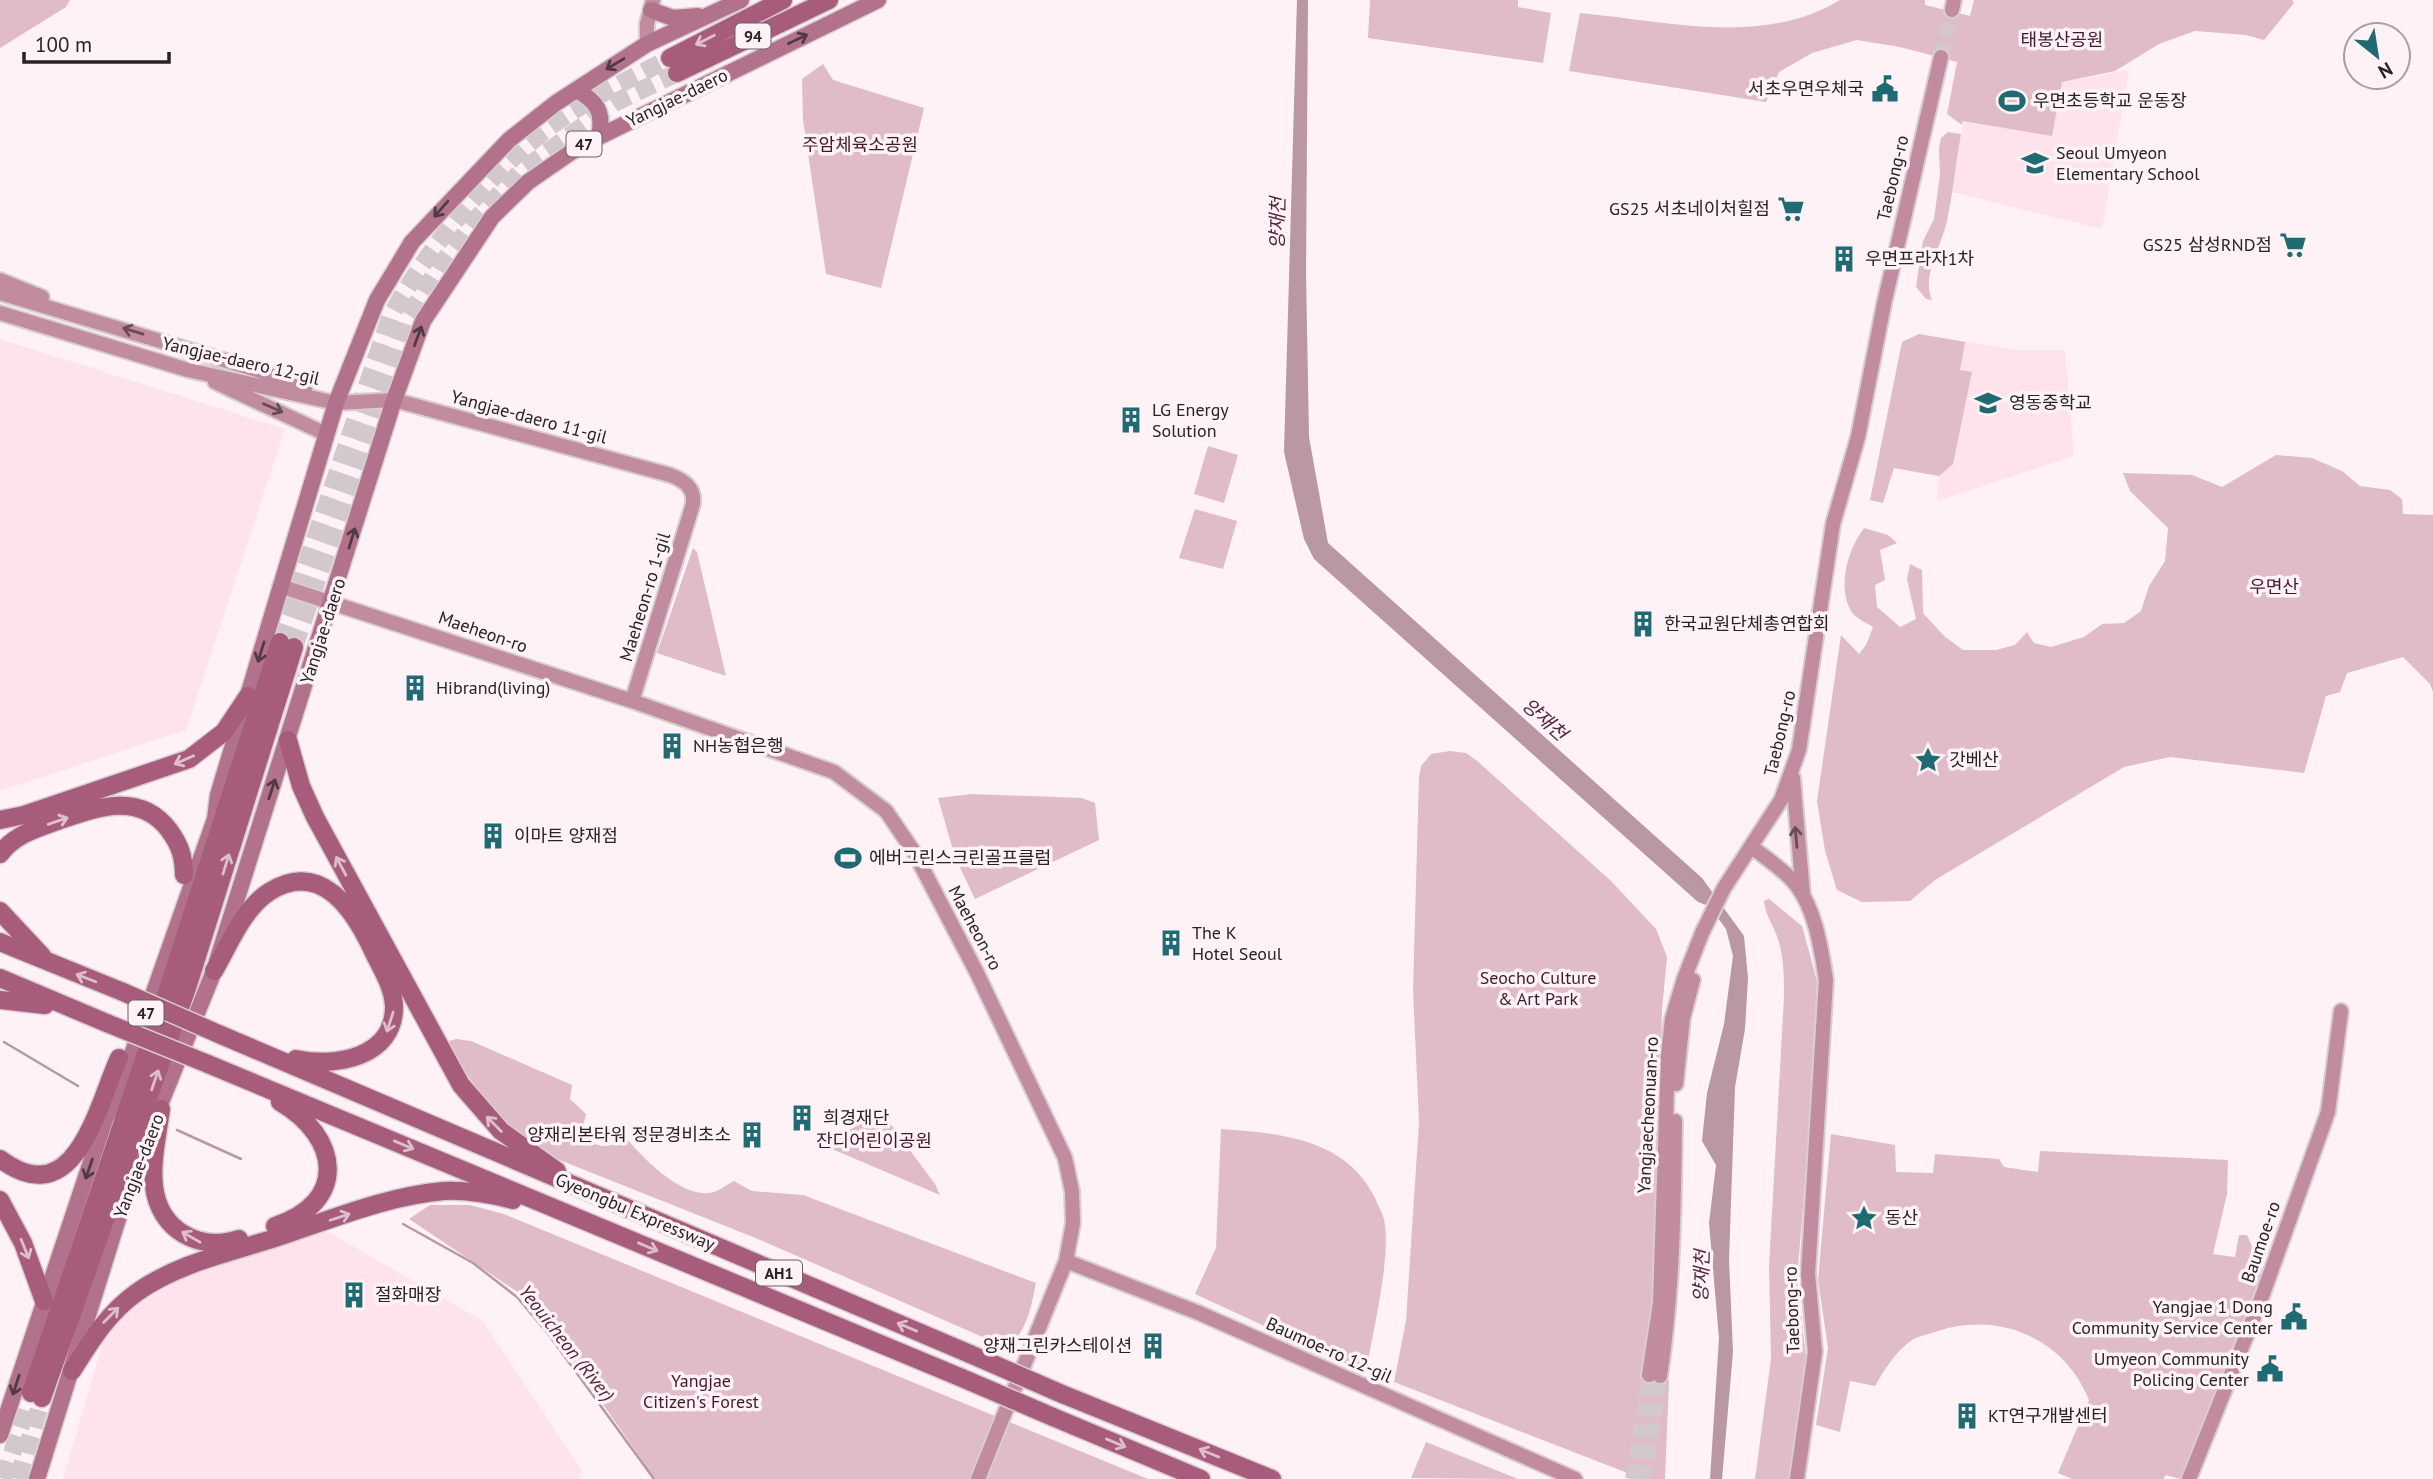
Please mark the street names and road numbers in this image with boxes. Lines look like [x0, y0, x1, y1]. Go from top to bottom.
road number: 94 [736, 24, 770, 48]
street label: Yangjae-daero [622, 63, 731, 132]
road number: 47 [566, 132, 602, 156]
street label: Taebong-ro [1871, 133, 1914, 223]
street label: Yangjae-daero 12-gil [160, 331, 323, 390]
street label: Yangjae-daero 11-gil [449, 385, 610, 449]
street label: Maeheon-ro 1-gil [614, 529, 675, 664]
street label: Yangjae-daero [295, 575, 350, 687]
street label: Maeheon-ro [436, 606, 531, 658]
street label: Taebong-ro [1758, 688, 1801, 778]
street label: Maeheon-ro [943, 881, 1007, 974]
road number: 47 [128, 1001, 164, 1026]
street label: Yangjaecheonuan-ro [1632, 1036, 1663, 1194]
street label: Yangjae-daero [108, 1110, 169, 1221]
street label: Gyeongbu Expressway [552, 1168, 719, 1256]
street label: Baumoe-ro [2236, 1198, 2285, 1286]
road number: AH1 [756, 1260, 802, 1286]
street label: Taebong-ro [1778, 1266, 1805, 1354]
street label: Baumoe-ro 12-gil [1263, 1311, 1396, 1388]

